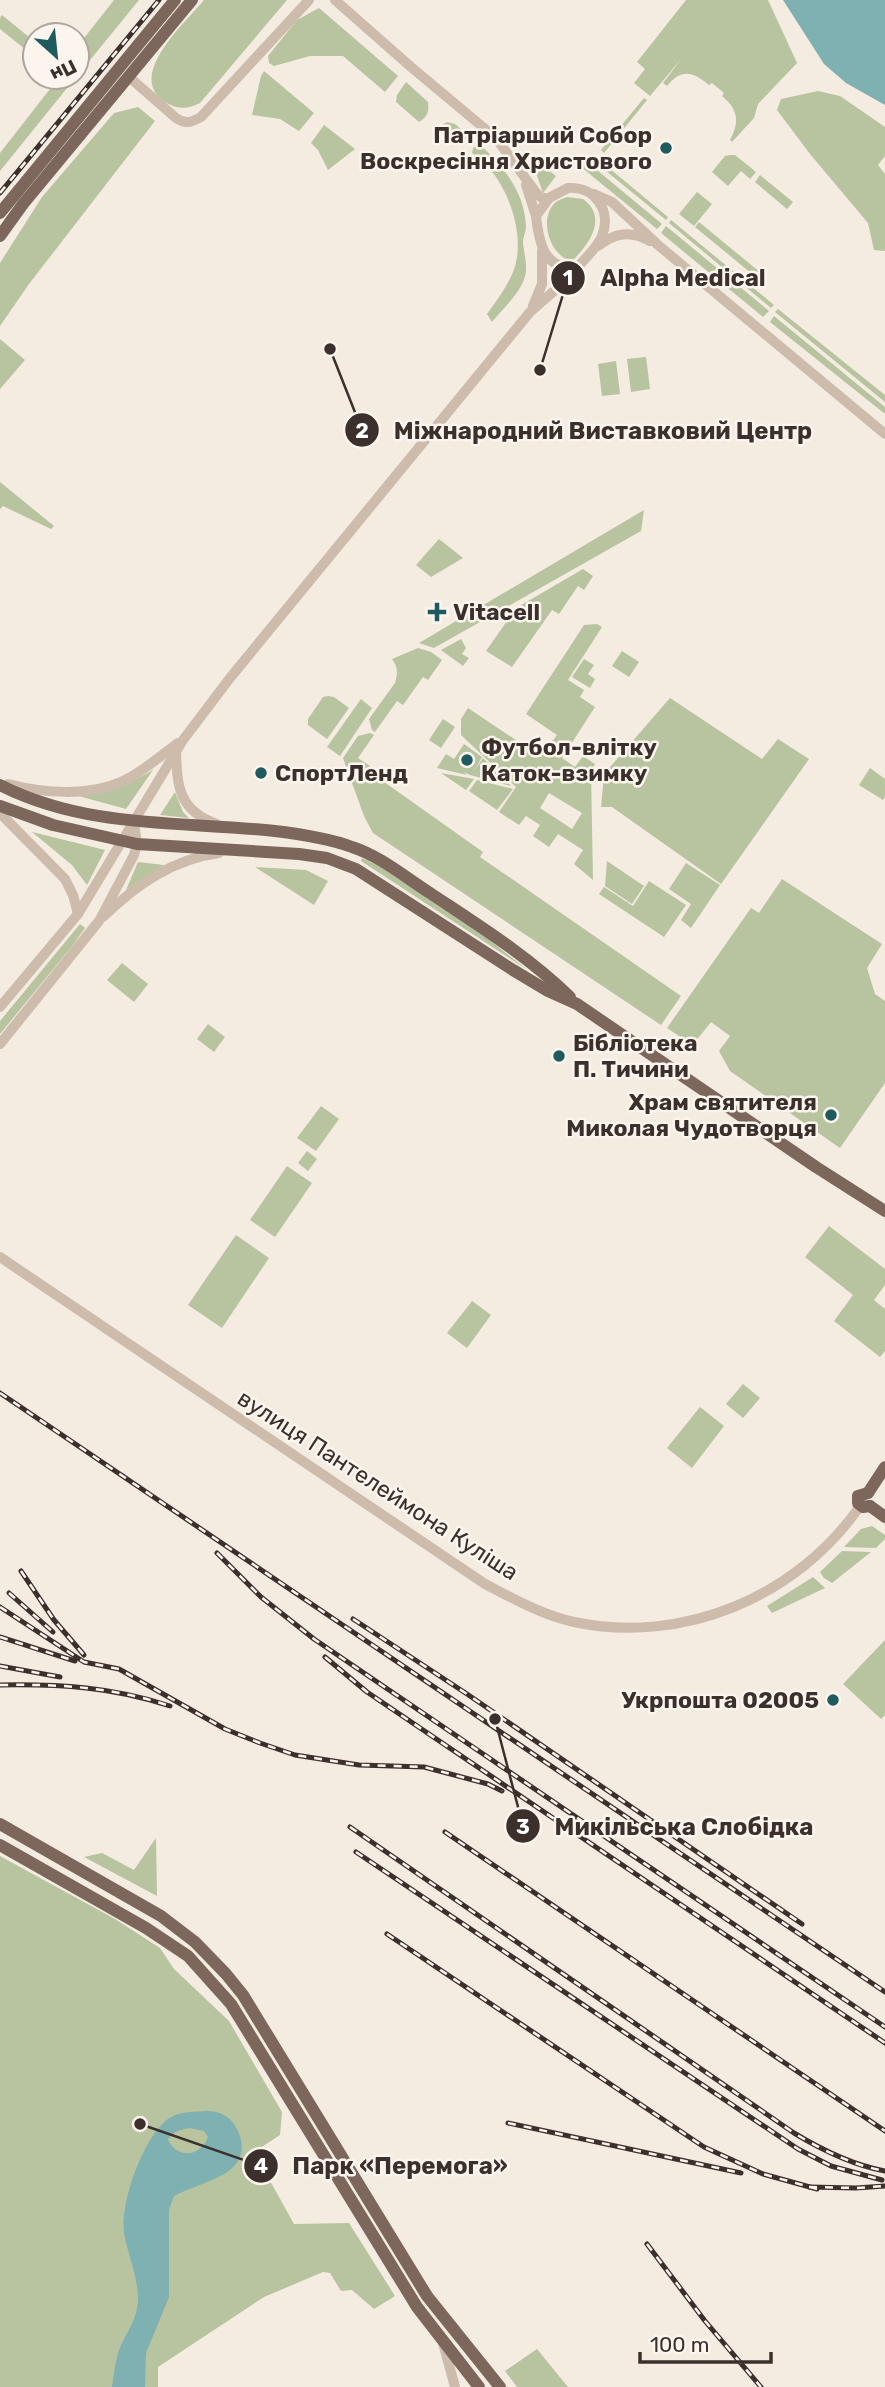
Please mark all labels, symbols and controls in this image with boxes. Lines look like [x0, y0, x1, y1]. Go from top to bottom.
north arrow [21, 21, 91, 91]
text: Пн [47, 54, 80, 87]
place label: Патріарший Собор Воскресіння Христового [360, 121, 652, 175]
marker: Патріарший Собор Воскресіння Христового [658, 140, 674, 156]
callout: Alpha Medical [551, 255, 779, 300]
text: Alpha Medical [600, 264, 766, 292]
text: 1 [563, 265, 573, 290]
callout: Міжнародний Виставковий Центр [344, 408, 826, 453]
text: Міжнародний Виставковий Центр [394, 417, 812, 445]
text: 2 [355, 418, 369, 443]
place label: Vitacell [453, 598, 540, 626]
marker: Vitacell [427, 602, 447, 622]
place label: Футбол-влітку Каток-взимку [481, 733, 657, 787]
marker: Футбол-влітку Каток-взимку [459, 752, 475, 768]
place label: СпортЛенд [275, 759, 408, 787]
marker: СпортЛенд [253, 765, 269, 781]
place label: Бібліотека П. Тичини [573, 1029, 698, 1083]
marker: Бібліотека П. Тичини [551, 1048, 567, 1064]
place label: Храм святителя Миколая Чудотворця [566, 1088, 817, 1142]
marker: Храм святителя Миколая Чудотворця [823, 1107, 839, 1123]
street label: вулиця Пантелеймона Куліша [232, 1384, 524, 1586]
place label: Укрпошта 02005 [621, 1686, 819, 1714]
marker: Укрпошта 02005 [825, 1692, 841, 1708]
callout: Микільська Слобідка [506, 1804, 828, 1849]
text: Микільська Слобідка [555, 1813, 813, 1841]
text: 3 [516, 1814, 530, 1839]
callout: Парк «Перемога» [243, 2143, 522, 2188]
text: Парк «Перемога» [292, 2152, 508, 2180]
text: 4 [254, 2153, 268, 2178]
scale bar [640, 2320, 771, 2364]
text: 100 m [650, 2332, 709, 2357]

